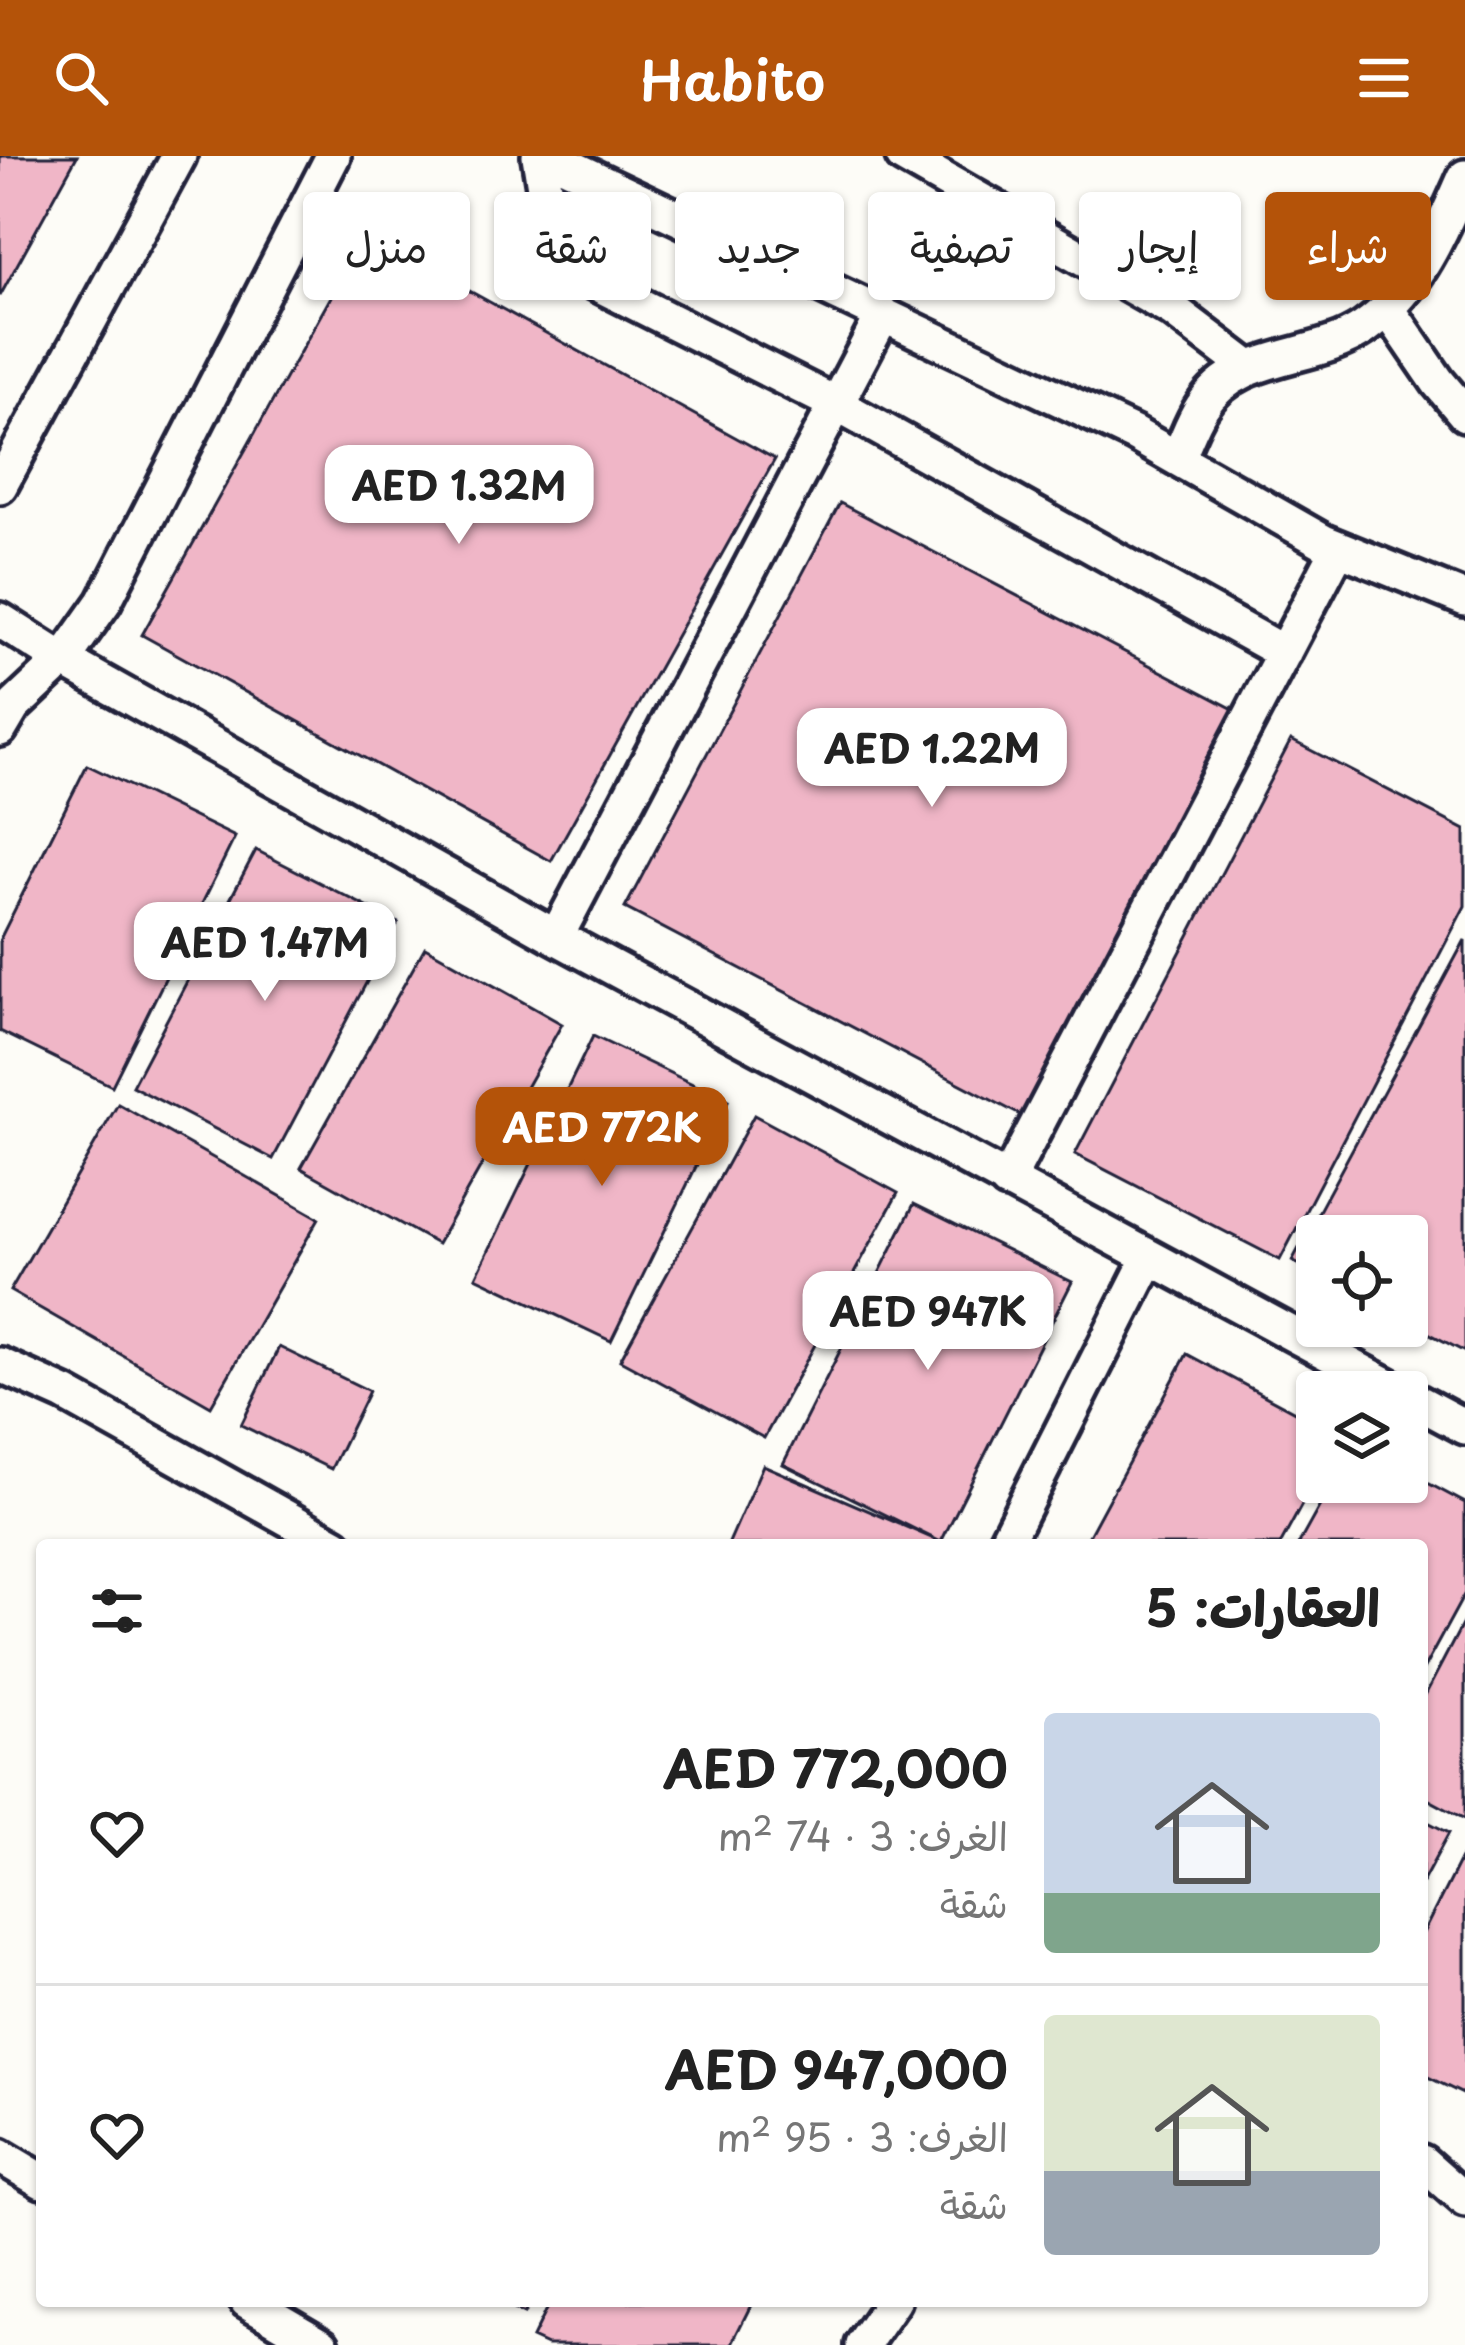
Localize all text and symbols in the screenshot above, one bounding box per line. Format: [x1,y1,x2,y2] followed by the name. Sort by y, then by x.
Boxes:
[640,38,825,119] text: Habito
[48,45,114,111] icon: search
[1351,45,1417,111] icon: menu
[303,192,470,300] chip: منزل
[494,192,651,300] chip: شقة
[675,192,844,300] chip: جديد
[868,192,1055,300] chip: تصفية
[1079,192,1241,300] chip: إيجار
[1265,192,1431,300] chip: شراء
[322,445,596,547] pin: AED 1.32M
[352,454,566,513] text: AED 1.32M
[795,708,1069,810] pin: AED 1.22M
[824,717,1040,776] text: AED 1.22M
[128,902,402,1004] pin: AED 1.47M
[161,911,369,970] text: AED 1.47M
[478,1087,726,1189] pin: AED 772K
[502,1096,702,1155] text: AED 772K
[1296,1215,1428,1503] map controls
[1296,1215,1428,1347] button: locate
[804,1271,1052,1373] pin: AED 947K
[830,1280,1026,1339] text: AED 947K
[1296,1371,1428,1503] button: layers
[1145,1567,1380,1644] text: العقارات: 5
[84,1578,150,1644] icon: filters
[663,1728,1008,1805] text: AED 772,000
[1140,1761,1284,1905] icon: home
[84,1800,150,1866] icon: heart
[718,1805,1008,1864] text: الغرف: 3 · 74 m²
[940,1872,1008,1931] text: شقة
[665,2029,1008,2106] text: AED 947,000
[1140,2063,1284,2207] icon: home
[84,2102,150,2168] icon: heart
[716,2106,1008,2165] text: الغرف: 3 · 95 m²
[940,2173,1008,2232] text: شقة

